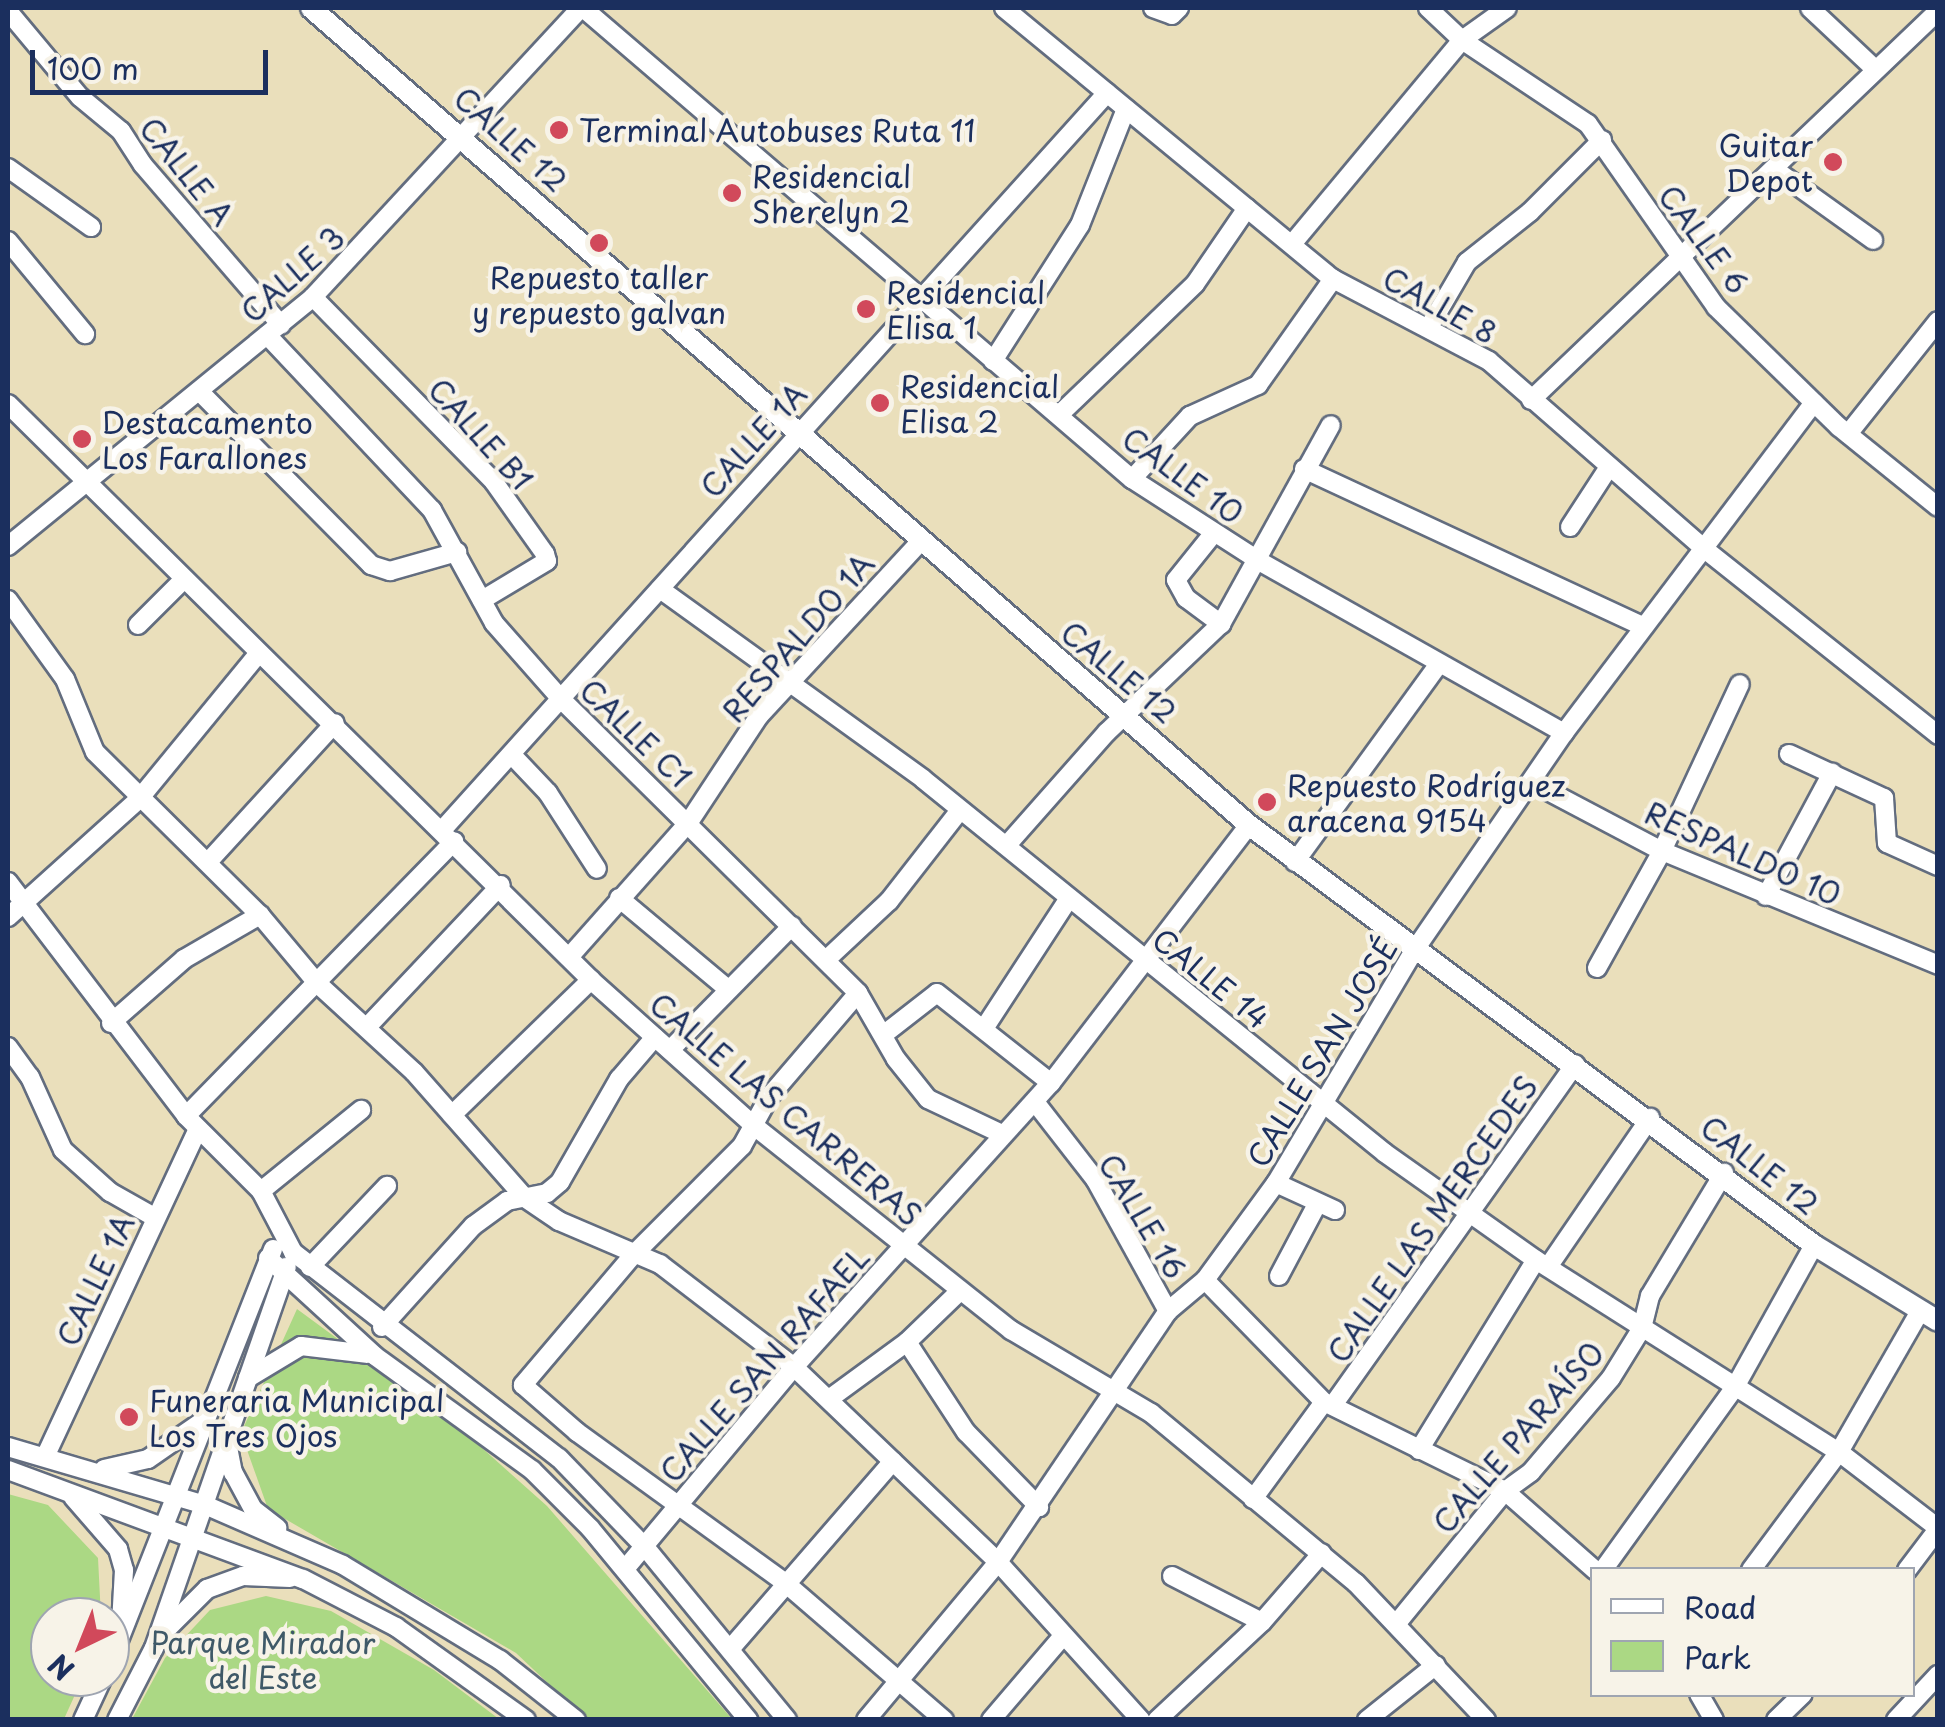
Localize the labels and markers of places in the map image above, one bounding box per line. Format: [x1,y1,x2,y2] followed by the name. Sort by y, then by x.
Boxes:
[579,112,976,148] place label: Terminal Autobuses Ruta 11
[548,119,570,141] marker: Terminal Autobuses Ruta 11
[1719,127,1813,198] place label: Guitar Depot
[1822,151,1844,173] marker: Guitar Depot
[752,158,912,228] place label: Residencial Sherelyn 2
[721,182,743,204] marker: Residencial Sherelyn 2
[588,232,610,254] marker: Repuesto taller y repuesto galvan
[472,259,726,330] place label: Repuesto taller y repuesto galvan
[886,274,1045,344] place label: Residencial Elisa 1
[855,298,877,320] marker: Residencial Elisa 1
[900,368,1059,438] place label: Residencial Elisa 2
[869,392,891,414] marker: Residencial Elisa 2
[102,404,313,474] place label: Destacamento Los Farallones
[71,428,93,450] marker: Destacamento Los Farallones
[1287,767,1567,838] place label: Repuesto Rodríguez aracena 9154
[1256,791,1278,813] marker: Repuesto Rodríguez aracena 9154
[149,1382,444,1452] place label: Funeraria Municipal Los Tres Ojos
[118,1406,140,1428] marker: Funeraria Municipal Los Tres Ojos

